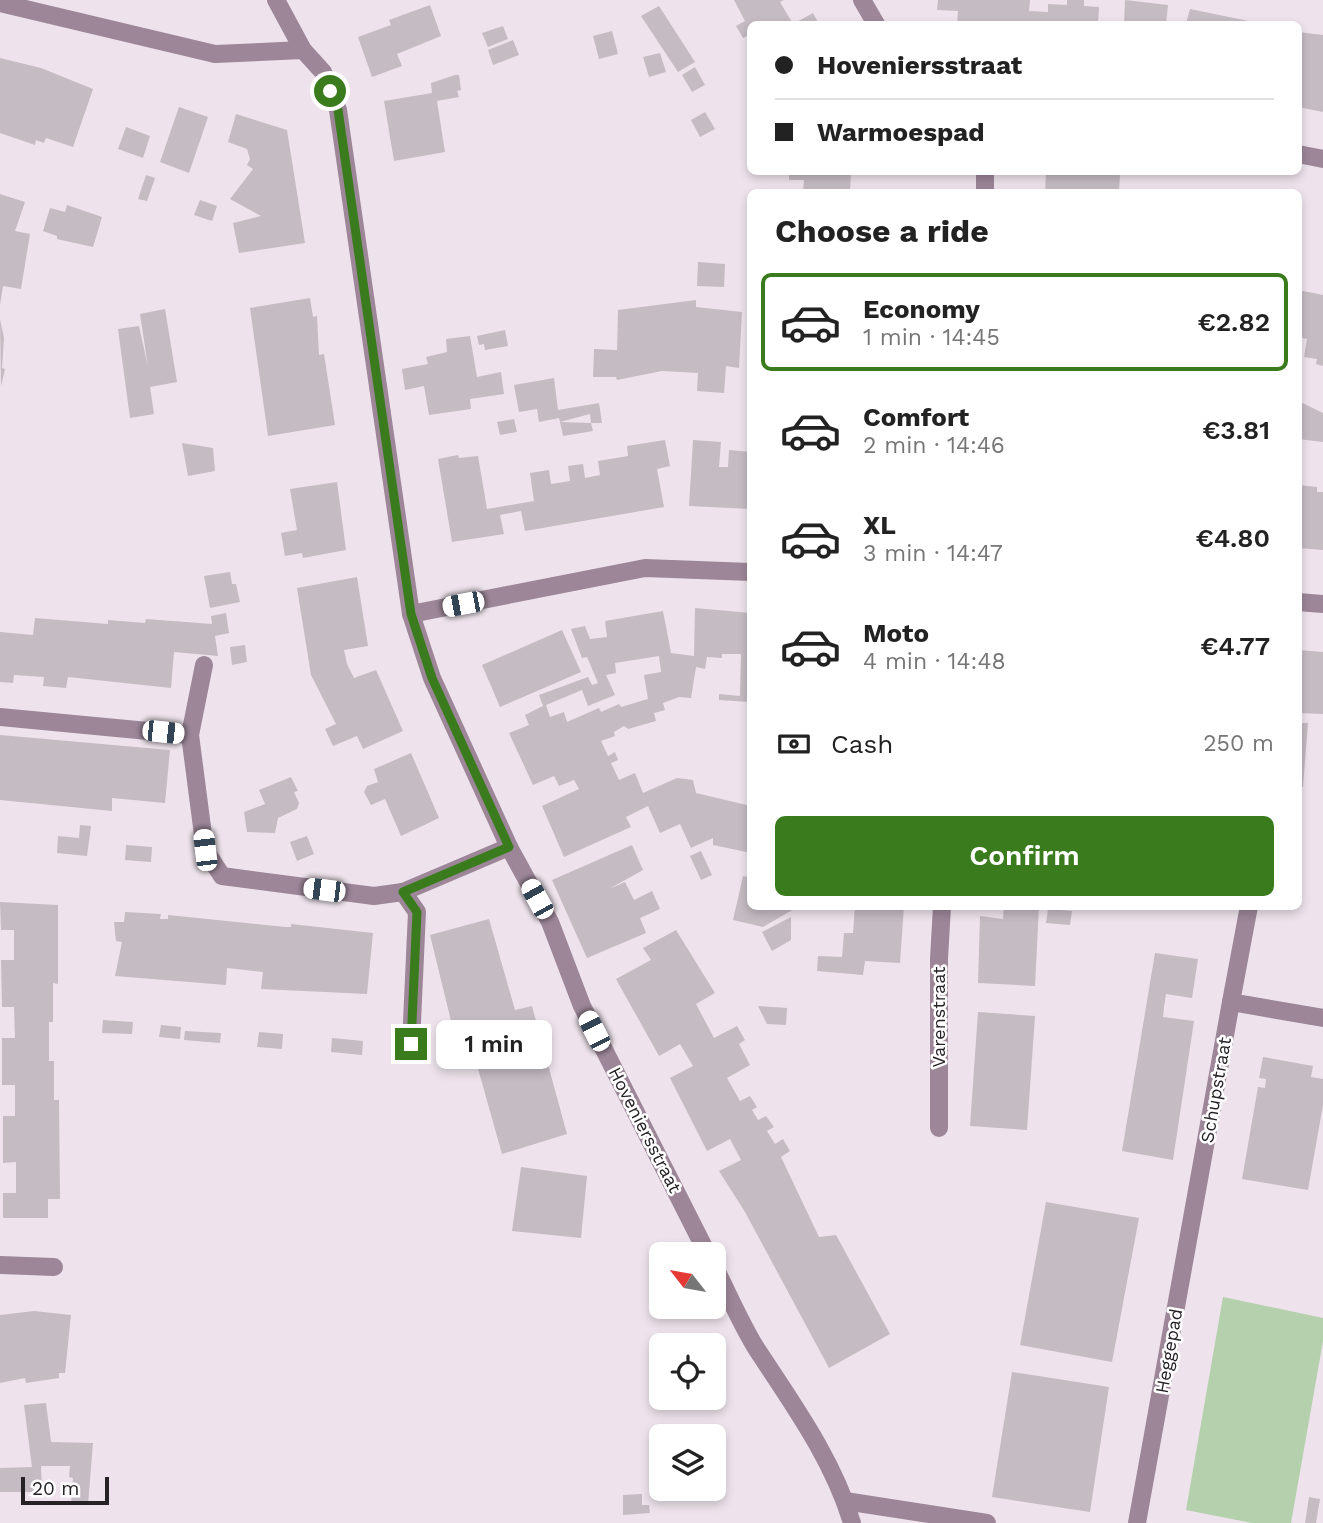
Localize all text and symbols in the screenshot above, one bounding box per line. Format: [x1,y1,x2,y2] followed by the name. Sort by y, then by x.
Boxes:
[817,50,1022,80] text: Hoveniersstraat
[314,75,346,107] route start
[817,117,985,147] text: Warmoespad
[775,212,989,250] text: Choose a ride
[779,291,842,354] icon: car
[863,294,980,324] text: Economy
[1198,307,1270,337] text: €2.82
[863,324,1000,351] text: 1 min · 14:45
[779,399,842,462] icon: car
[863,402,969,432] text: Comfort
[1202,415,1270,445] text: €3.81
[863,432,1005,459] text: 2 min · 14:46
[779,507,842,570] icon: car
[863,510,896,540] text: XL
[1195,523,1270,553] text: €4.80
[863,540,1003,567] text: 3 min · 14:47
[441,590,486,618] car
[779,615,842,678] icon: car
[863,618,929,648] text: Moto
[1200,631,1270,661] text: €4.77
[863,648,1006,675] text: 4 min · 14:48
[142,719,185,745] car
[775,725,813,763] icon: cash
[831,729,893,759] text: Cash
[1203,730,1274,757] text: 250 m
[775,816,1274,896] button: Confirm
[193,828,218,872] car
[518,876,557,922] car
[302,877,347,903] car
[928,966,949,1068] street label: Varenstraat
[576,1008,613,1054] car
[436,1020,551,1068] callout: 1 min
[395,1028,427,1060] route end
[464,1031,524,1058] text: 1 min
[1196,1035,1235,1144] street label: Schupstraat
[605,1063,686,1196] street label: Hoveniersstraat
[649,1242,726,1320] north arrow
[649,1242,726,1501] map controls
[1151,1307,1186,1395] street label: Heggepad
[649,1333,726,1410] button: locate
[649,1424,726,1501] button: layers
[21,1474,108,1506] scale bar
[32,1477,79,1500] text: 20 m

